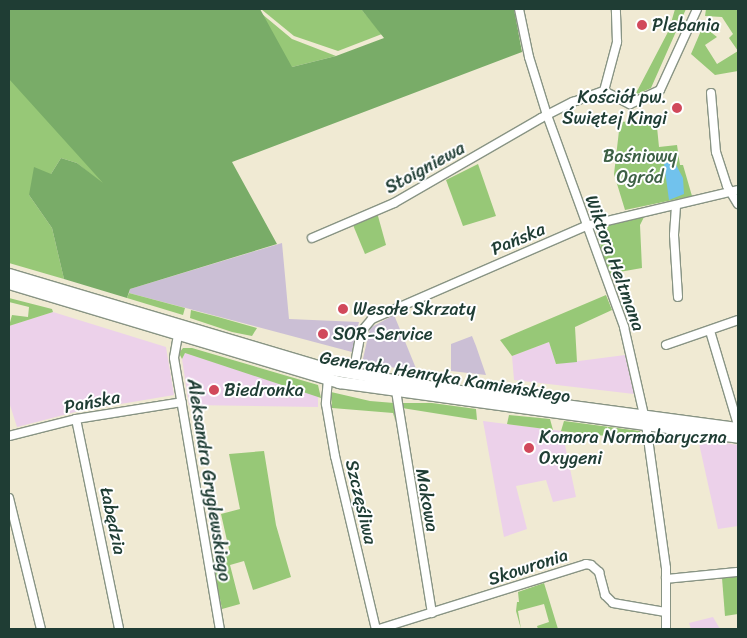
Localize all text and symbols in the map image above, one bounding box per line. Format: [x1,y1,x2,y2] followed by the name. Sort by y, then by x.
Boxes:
[652,14,720,36] place label: Plebania
[636,19,648,31] marker: Plebania
[562,87,667,130] place label: Kościół pw. Świętej Kingi
[671,102,683,114] marker: Kościół pw. Świętej Kingi
[381,137,469,199] street label: Stoigniewa
[603,146,677,188] park label: Baśniowy Ogród
[580,192,650,334] street label: Wiktora Heltmana
[488,218,548,260] street label: Pańska
[353,298,476,320] place label: Wesołe Skrzaty
[337,303,349,315] marker: Wesołe Skrzaty
[333,323,432,345] place label: SOR-Service
[317,328,329,340] marker: SOR-Service
[318,346,572,408] street label: Generała Henryka Kamieńskiego
[182,377,236,583] street label: Aleksandra Gryglewskiego
[224,379,304,401] place label: Biedronka
[208,384,220,396] marker: Biedronka
[62,386,122,418] street label: Pańska
[539,427,727,469] place label: Komora Normobaryczna Oxygeni
[523,442,535,454] marker: Komora Normobaryczna Oxygeni
[341,457,381,547] street label: Szczęśliwa
[411,467,443,533] street label: Makowa
[95,485,131,557] street label: Łabędzia
[485,544,571,590] street label: Skowronia

